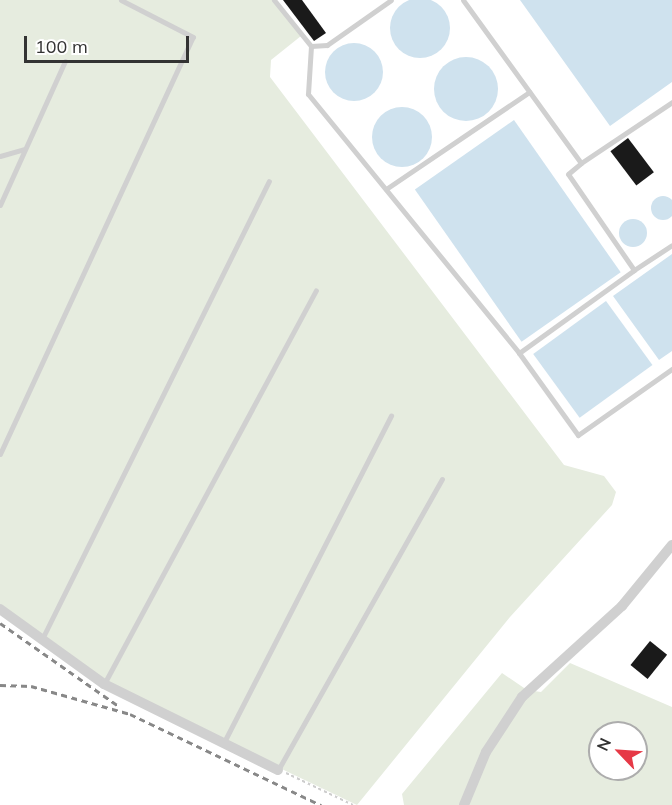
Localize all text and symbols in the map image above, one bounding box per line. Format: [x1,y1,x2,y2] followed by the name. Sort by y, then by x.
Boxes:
[27,24,192,62] scale bar
[35,35,88,58] text: 100 m
[588,721,648,781] north arrow
[592,735,615,754] text: N

